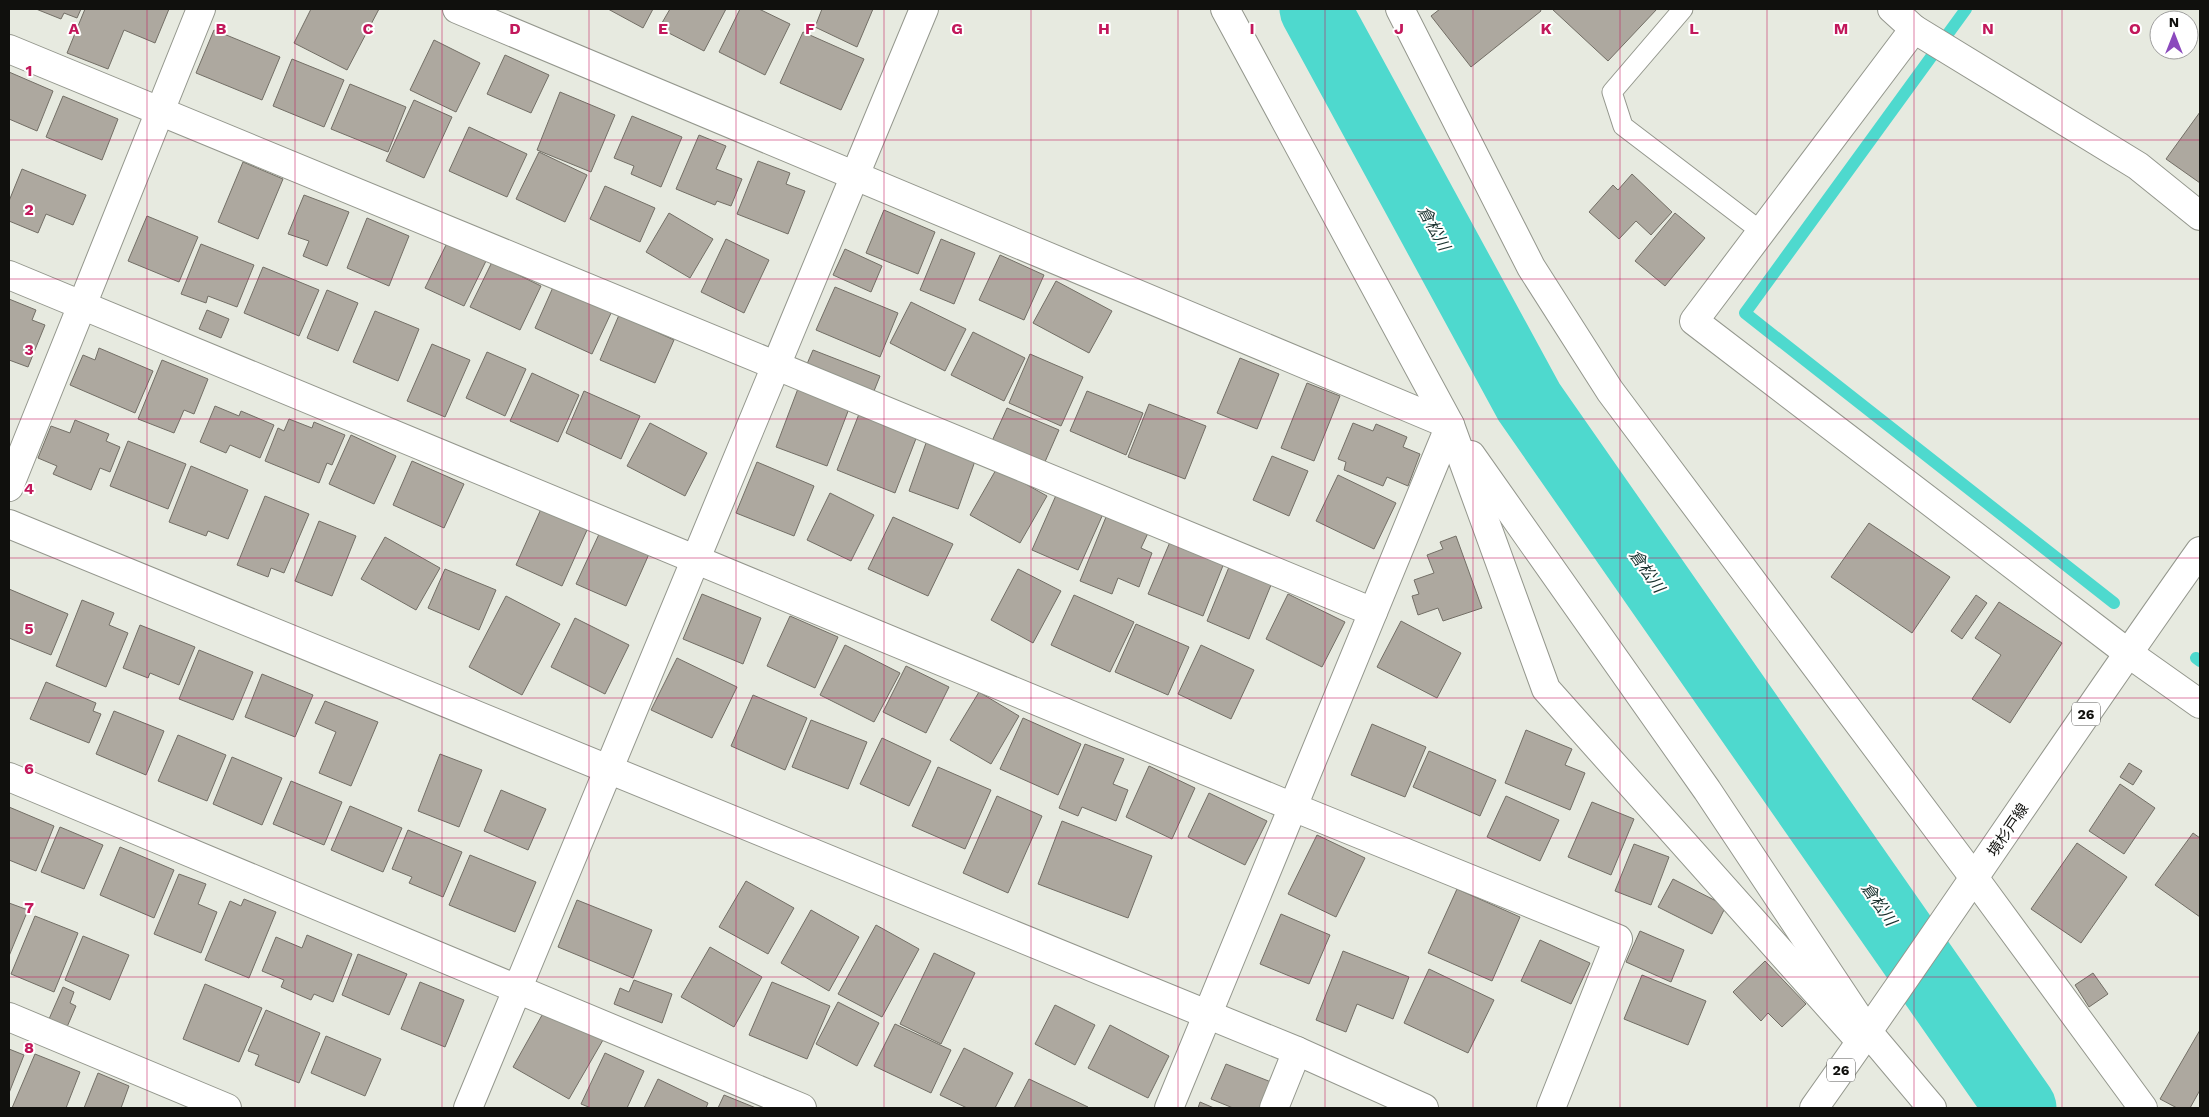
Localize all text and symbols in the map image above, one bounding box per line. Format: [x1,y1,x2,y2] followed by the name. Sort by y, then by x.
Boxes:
[2149,10,2199,60] north arrow
[2169,14,2179,30] text: N
[69,19,80,38] text: A
[216,19,227,38] text: B
[363,19,374,38] text: C
[509,19,521,38] text: D
[658,19,668,38] text: E
[805,19,815,38] text: F
[951,19,963,38] text: G
[1098,19,1110,38] text: H
[1249,19,1255,38] text: I
[1394,19,1404,38] text: J
[1540,19,1552,38] text: K
[1689,19,1699,38] text: L
[1834,19,1848,38] text: M
[1982,19,1994,38] text: N
[2129,19,2141,38] text: O
[26,61,32,80] text: 1
[24,200,34,219] text: 2
[1414,202,1455,255] water label: 倉松川
[24,340,34,359] text: 3
[24,479,34,498] text: 4
[1625,546,1670,598] water label: 倉松川
[24,619,34,638] text: 5
[2072,702,2100,726] road number: 26
[24,759,34,778] text: 6
[1984,800,2032,860] street label: 境杉戸線
[1857,879,1902,931] water label: 倉松川
[24,898,34,917] text: 7
[24,1038,34,1057] text: 8
[1827,1058,1855,1082] road number: 26

